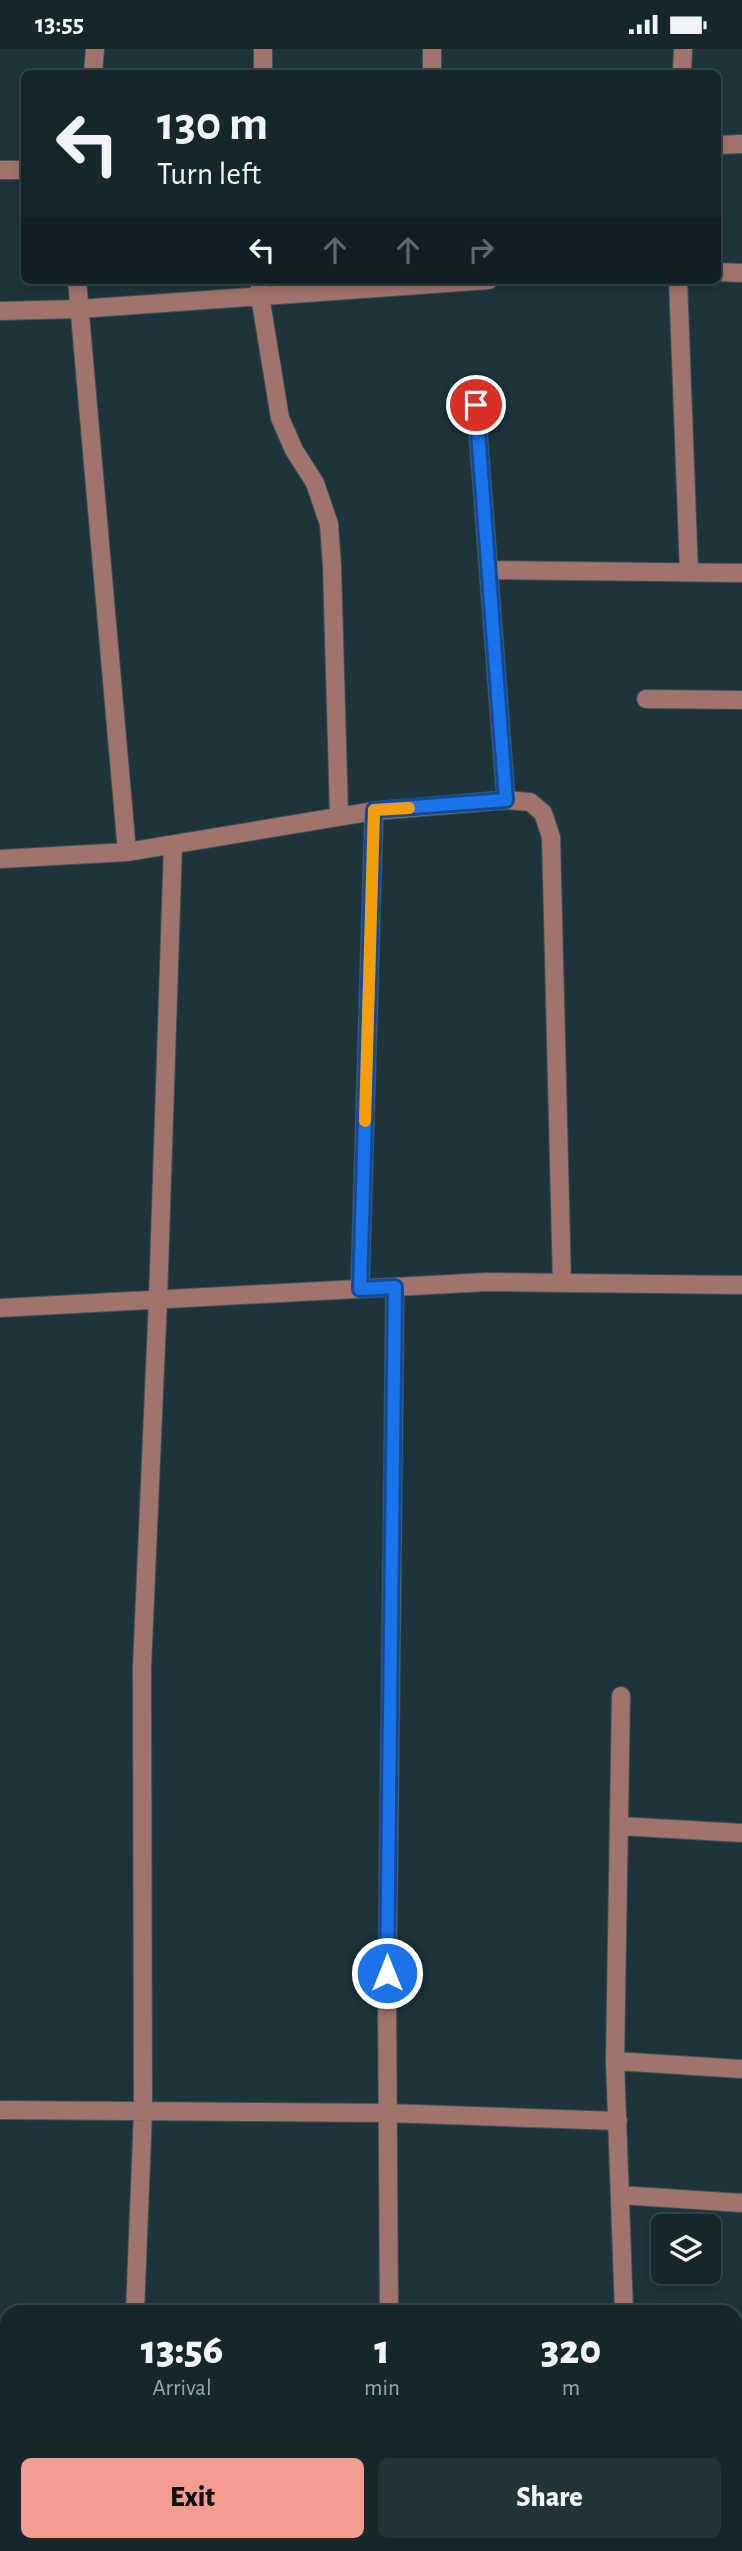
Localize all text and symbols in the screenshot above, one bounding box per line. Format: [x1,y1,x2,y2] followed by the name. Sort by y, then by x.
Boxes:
[35,11,84,37] text: 13:55
[42,98,133,189] icon: left
[157,100,268,149] text: 130 m
[157,158,261,190] text: Turn left
[243,231,281,269] icon: left
[316,231,354,269] icon: ahead
[389,231,427,269] icon: ahead
[462,231,500,269] icon: right
[446,375,506,435] pin
[457,386,495,424] icon: arrive
[350,1936,424,2010] position arrow
[651,2214,721,2284] map controls
[651,2214,721,2284] button: layers
[141,2329,223,2371] text: 13:56
[374,2329,390,2371] text: 1
[541,2329,601,2371] text: 320
[152,2377,212,2400] text: Arrival
[364,2377,400,2400] text: min
[562,2377,580,2400] text: m
[21,2458,364,2538] button: Exit
[378,2458,721,2538] button: Share

